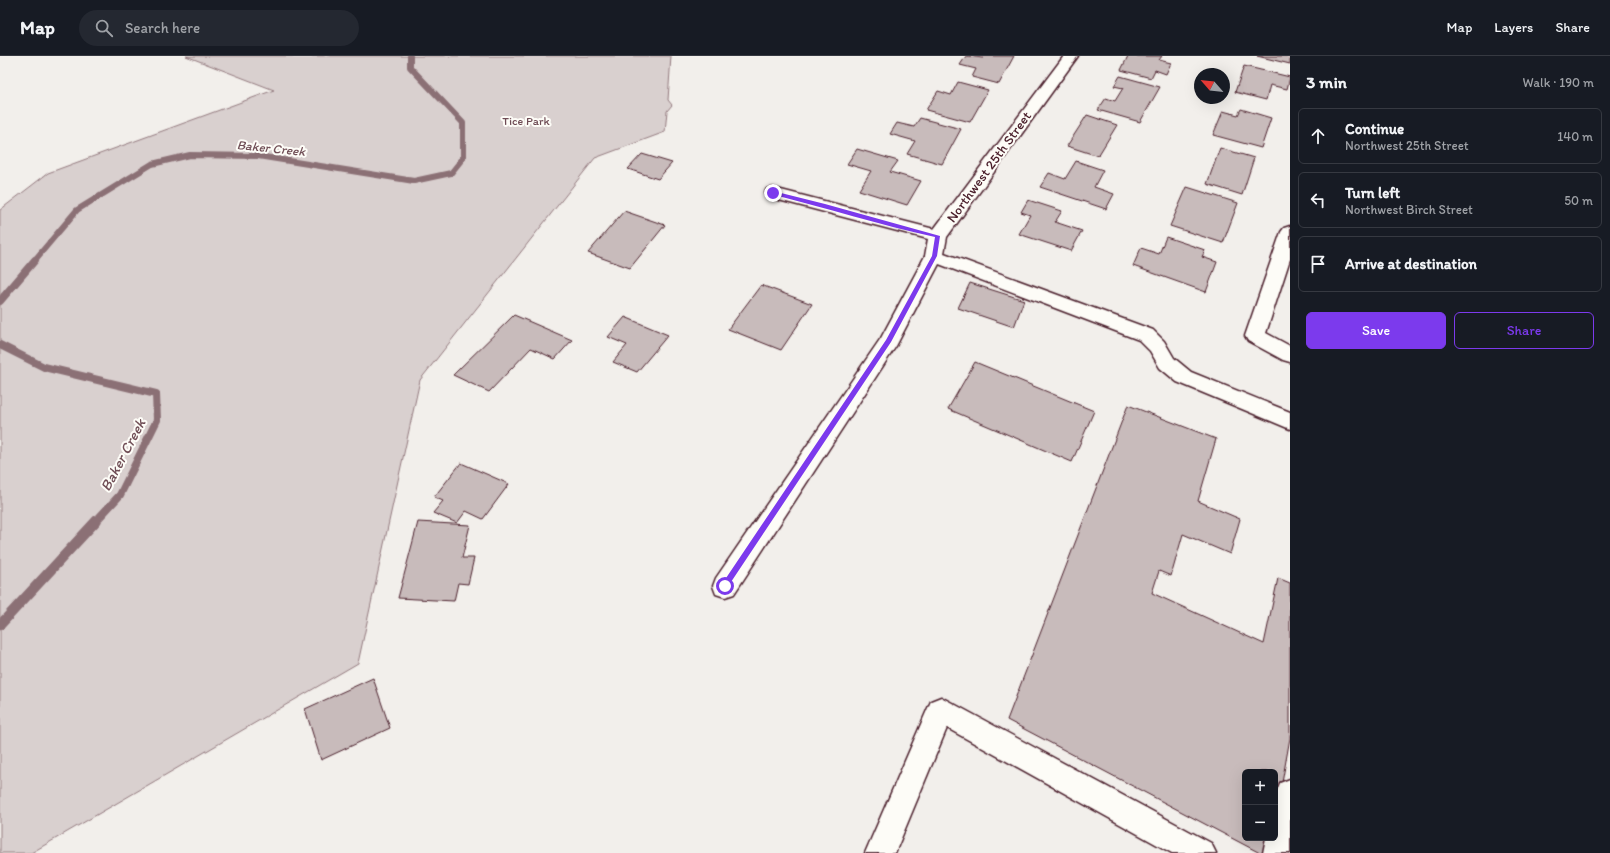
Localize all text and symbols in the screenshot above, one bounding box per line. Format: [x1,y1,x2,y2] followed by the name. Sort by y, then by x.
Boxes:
[79,10,359,46] search box
[20,16,55,39] text: Map
[93,17,115,39] icon: search
[125,19,200,37] text: Search here
[1447,19,1472,36] text: Map
[1494,19,1533,36] text: Layers
[1555,19,1590,36] text: Share
[1194,68,1230,104] north arrow
[1306,72,1347,92] text: 3 min
[1523,75,1594,90] text: Walk · 190 m
[943,108,1035,226] street label: Northwest 25th Street
[502,114,551,128] park label: Tice Park
[1345,120,1404,138] text: Continue
[1307,125,1329,147] icon: ahead
[1557,129,1593,144] text: 140 m
[236,137,307,159] water label: Baker Creek
[1345,138,1469,153] text: Northwest 25th Street
[764,184,782,202] route end
[1345,184,1400,202] text: Turn left
[1307,189,1329,211] icon: left
[1564,193,1593,208] text: 50 m
[1345,202,1473,217] text: Northwest Birch Street
[1307,253,1329,275] icon: arrive
[1345,255,1477,273] text: Arrive at destination
[1306,312,1446,349] button: Save
[1454,312,1594,349] button: Share
[96,415,150,494] water label: Baker Creek
[716,577,734,595] route start
[1242,769,1278,841] map controls
[1242,769,1278,805] button: +
[1242,805,1278,841] button: −

